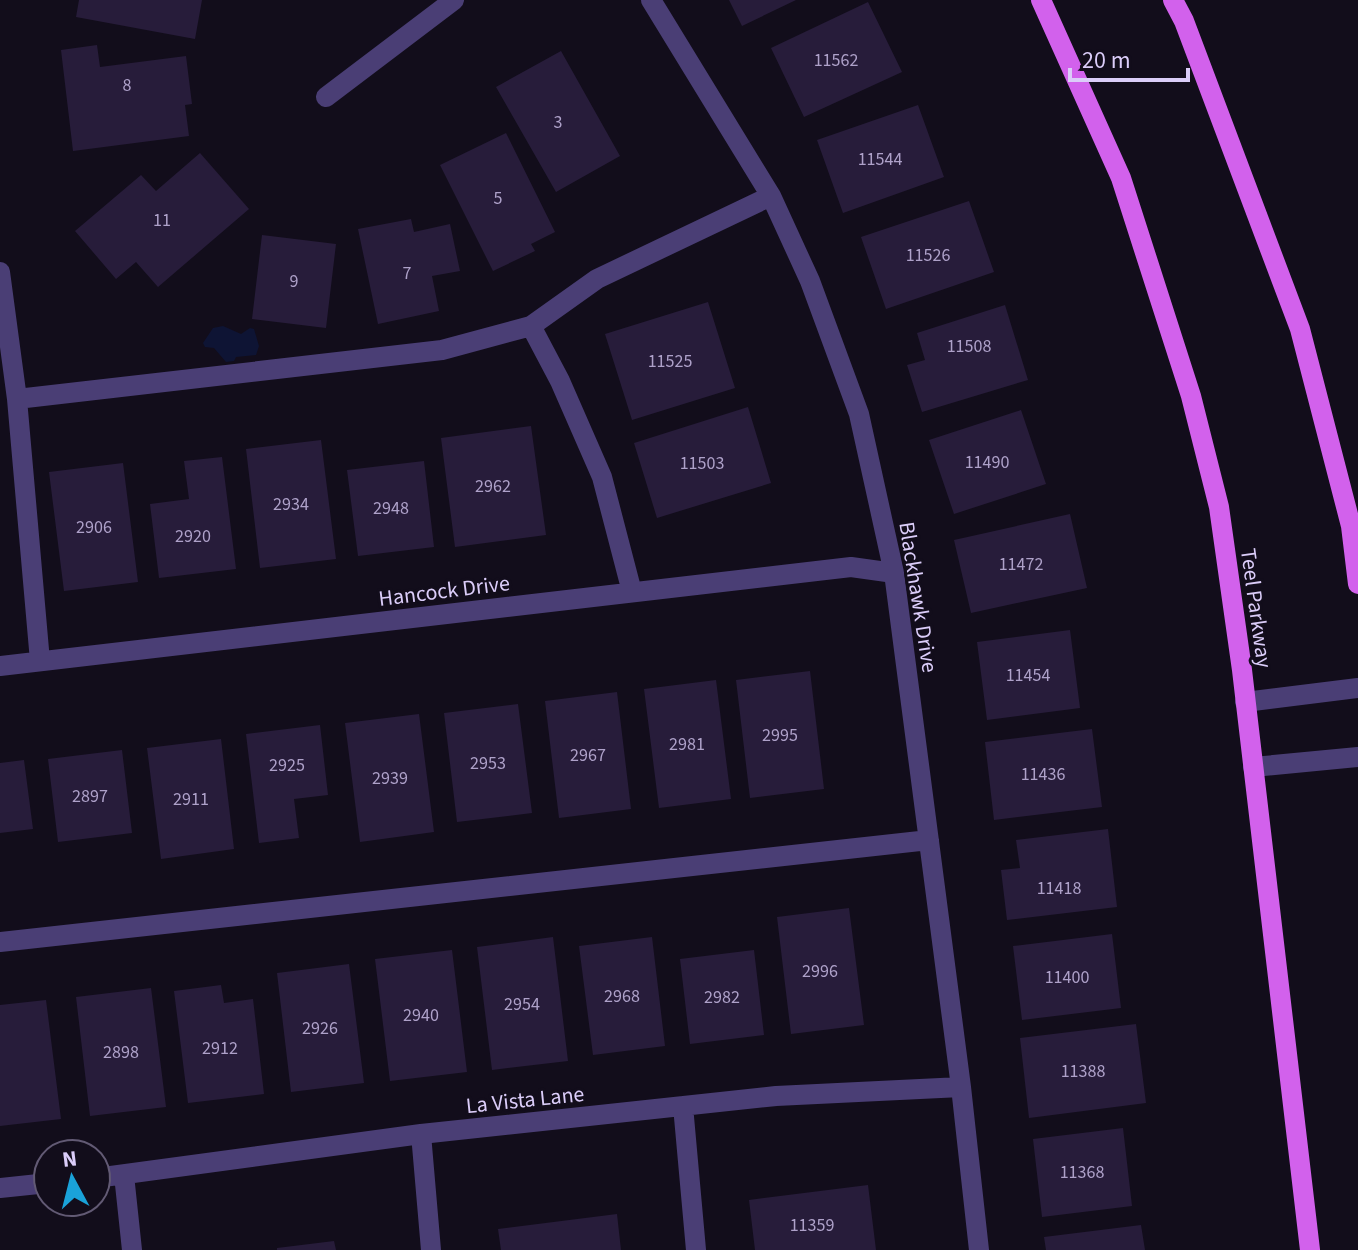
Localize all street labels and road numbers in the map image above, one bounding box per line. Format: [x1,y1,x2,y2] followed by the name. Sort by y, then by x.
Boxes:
[890,519,946,675] street label: Blackhawk Drive
[1232,546,1280,671] street label: Teel Parkway
[377,567,512,615] street label: Hancock Drive
[464,1078,586,1122] street label: La Vista Lane

